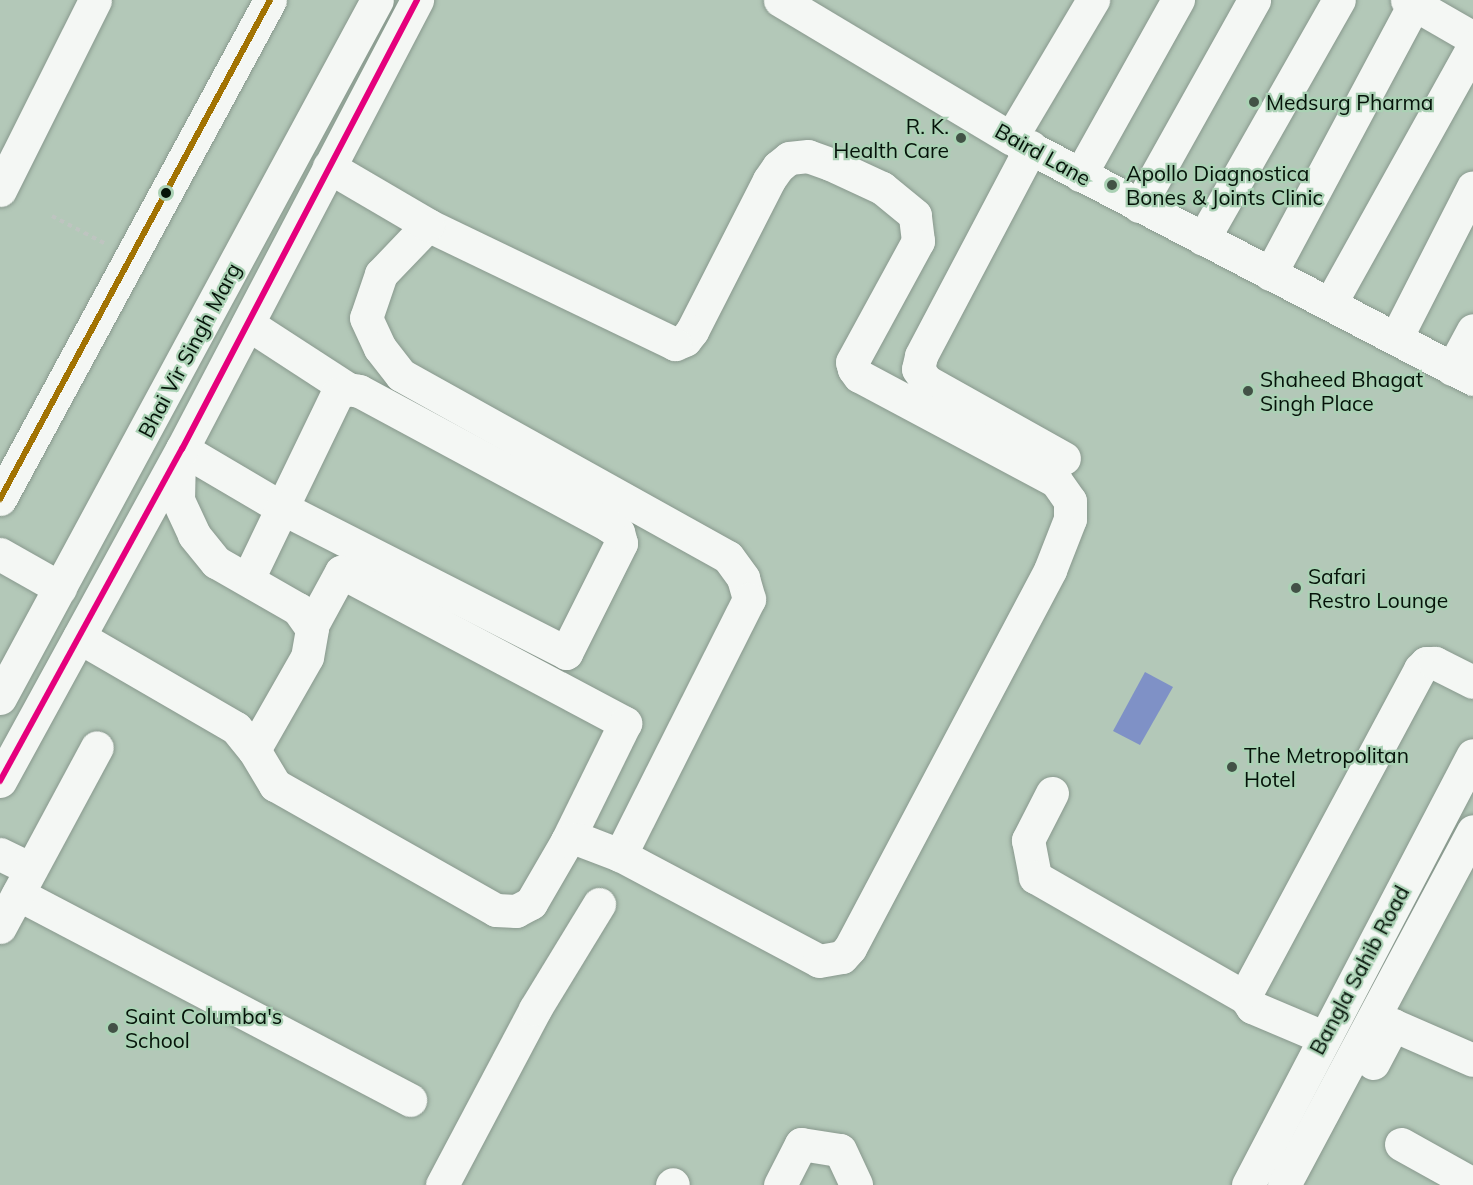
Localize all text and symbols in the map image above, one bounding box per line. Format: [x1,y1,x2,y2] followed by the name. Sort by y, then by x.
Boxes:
[1266,89,1433,115] place label: Medsurg Pharma
[1247,95,1261,109] marker: Medsurg Pharma
[833,113,949,163] place label: R. K. Health Care
[991,117,1095,191] street label: Baird Lane
[954,131,968,145] marker: R. K. Health Care
[1126,160,1323,210] place label: Apollo Diagnostica Bones & Joints Clinic
[1103,176,1121,194] marker: Apollo Diagnostica Bones & Joints Clinic
[160,187,172,199] unlabelled marker
[132,258,246,442] street label: Bhai Vir Singh Marg
[1260,366,1423,416] place label: Shaheed Bhagat Singh Place
[1241,384,1255,398] marker: Shaheed Bhagat Singh Place
[1308,563,1448,613] place label: Safari Restro Lounge
[1289,581,1303,595] marker: Safari Restro Lounge
[1244,742,1409,792] place label: The Metropolitan Hotel
[1225,760,1239,774] marker: The Metropolitan Hotel
[1304,881,1414,1059] street label: Bangla Sahib Road
[125,1003,282,1053] place label: Saint Columba's School
[106,1021,120,1035] marker: Saint Columba's School

